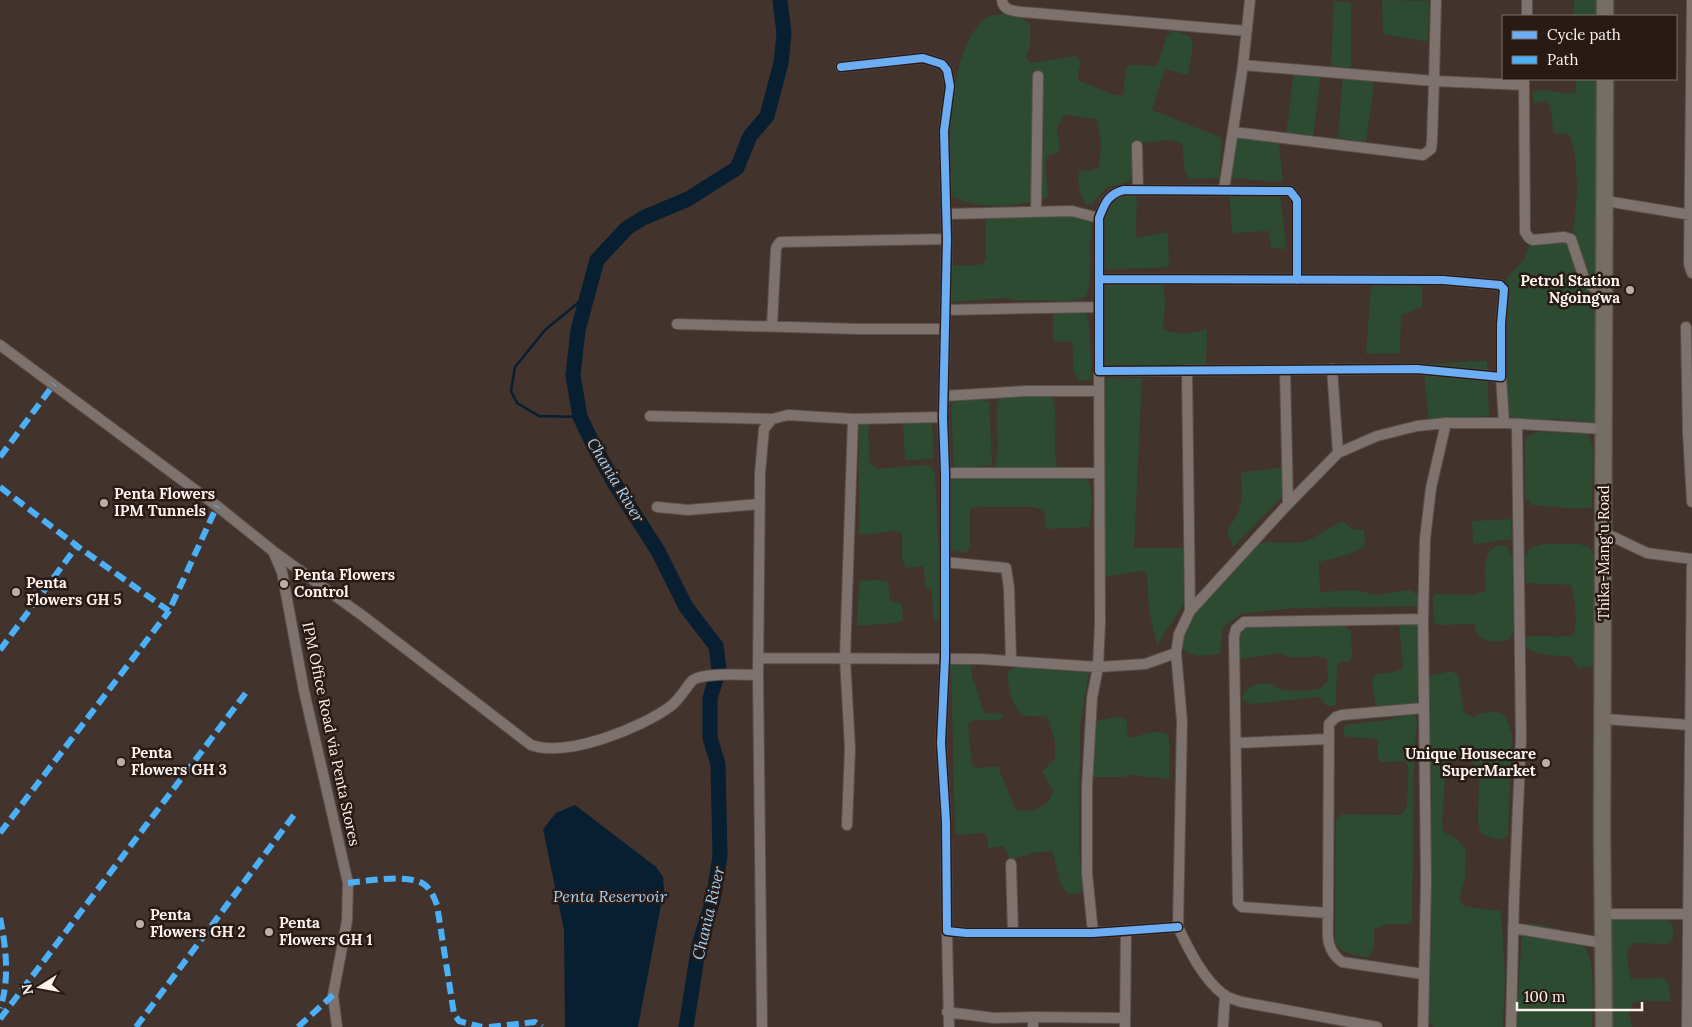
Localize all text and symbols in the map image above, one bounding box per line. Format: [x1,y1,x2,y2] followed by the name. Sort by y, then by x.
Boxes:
[1502,15,1677,80] legend
[1547,25,1621,44] text: Cycle path
[1547,50,1578,69] text: Path
[1520,271,1620,307] place label: Petrol Station Ngoingwa
[1624,284,1636,296] marker: Petrol Station Ngoingwa
[583,434,650,527] water label: Chania River
[114,484,215,520] place label: Penta Flowers IPM Tunnels
[1594,485,1613,621] street label: Thika-Mang'u Road
[98,497,110,509] marker: Penta Flowers IPM Tunnels
[294,565,395,601] place label: Penta Flowers Control
[26,573,122,609] place label: Penta Flowers GH 5
[278,578,290,590] marker: Penta Flowers Control
[10,586,22,598] marker: Penta Flowers GH 5
[298,620,365,848] street label: IPM Office Road via Penta Stores
[131,743,227,779] place label: Penta Flowers GH 3
[1405,744,1537,780] place label: Unique Housecare SuperMarket
[115,756,127,768] marker: Penta Flowers GH 3
[1540,757,1552,769] marker: Unique Housecare SuperMarket
[688,864,729,962] water label: Chania River
[553,886,668,906] water label: Penta Reservoir
[150,905,246,941] place label: Penta Flowers GH 2
[279,913,373,949] place label: Penta Flowers GH 1
[134,918,146,930] marker: Penta Flowers GH 2
[263,926,275,938] marker: Penta Flowers GH 1
[15,962,65,1012] north arrow
[1517,980,1642,1012] scale bar
[17,982,37,997] text: N
[1524,987,1565,1006] text: 100 m

